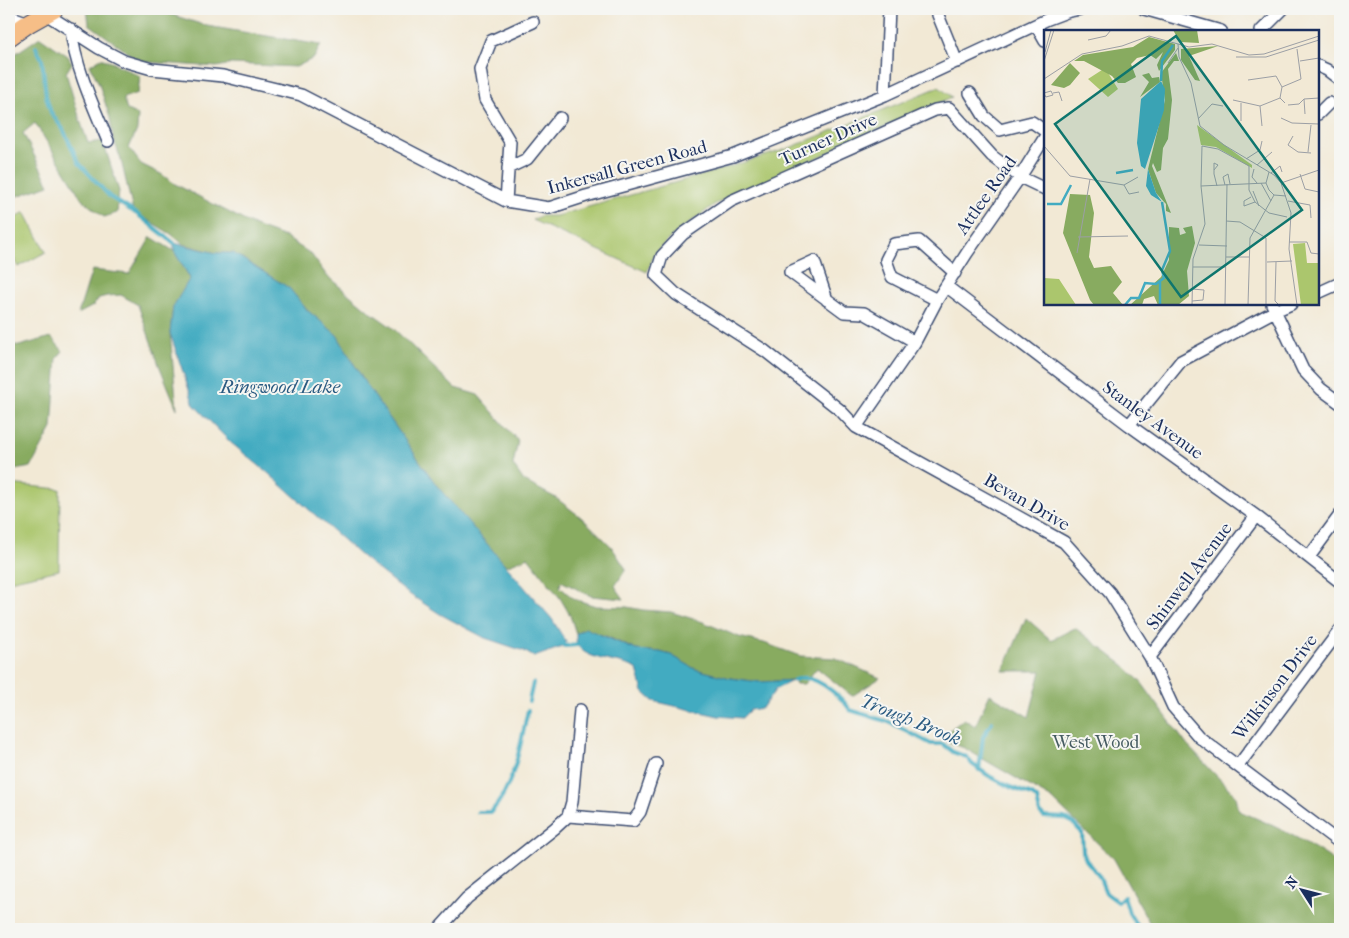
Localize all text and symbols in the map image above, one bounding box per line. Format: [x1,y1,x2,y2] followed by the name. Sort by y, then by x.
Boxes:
[1044,30,1319,305] inset map
[776,109,880,170] street label: Turner Drive
[545,136,709,199] street label: Inkersall Green Road
[951,152,1021,239] street label: Attlee Road
[218,376,341,398] water label: Ringwood Lake
[1098,377,1207,464] street label: Stanley Avenue
[980,469,1074,536] street label: Bevan Drive
[1142,519,1237,634] street label: Shinwell Avenue
[1228,630,1322,745] street label: Wilkinson Drive
[857,690,964,750] water label: Trough Brook
[1052,732,1140,753] park label: West Wood
[1276,866,1326,916] north arrow
[1282,873,1302,892] text: N

